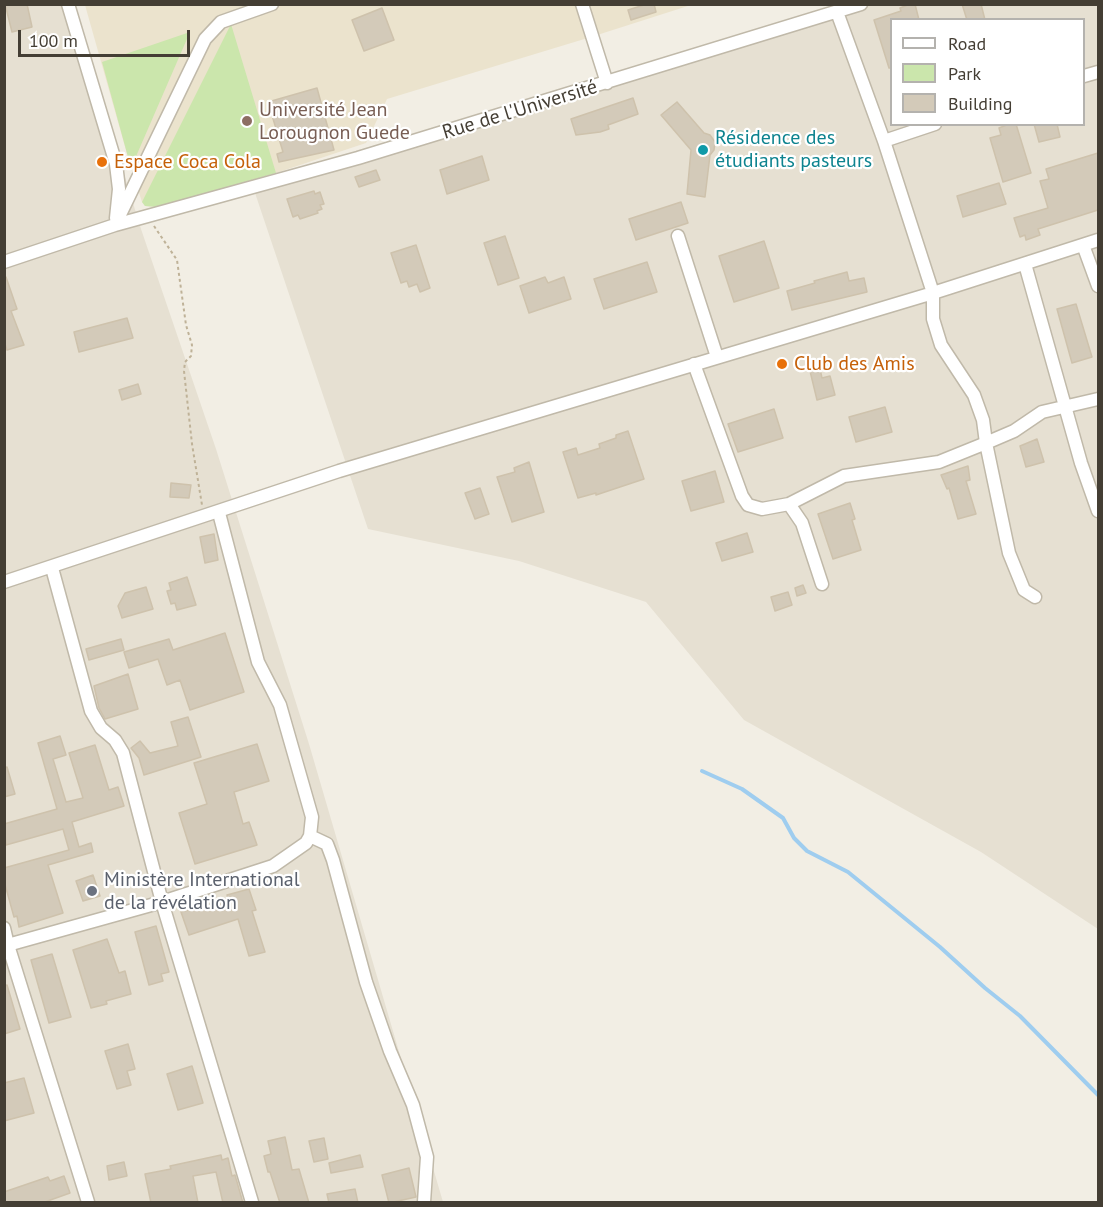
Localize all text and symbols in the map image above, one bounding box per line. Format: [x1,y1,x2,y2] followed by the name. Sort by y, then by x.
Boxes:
[21,18,194,56] scale bar
[890,18,1085,126] legend
[29,29,78,52] text: 100 m
[948,32,986,55] text: Road
[948,62,981,85] text: Park
[440,75,600,145] street label: Rue de l'Université
[948,92,1012,115] text: Building
[259,98,410,145] place label: Université Jean Lorougnon Guede
[240,114,254,128] marker: Université Jean Lorougnon Guede
[715,126,872,173] place label: Résidence des étudiants pasteurs
[696,143,710,157] marker: Résidence des étudiants pasteurs
[114,150,261,174] place label: Espace Coca Cola
[95,155,109,169] marker: Espace Coca Cola
[794,352,915,376] place label: Club des Amis
[775,357,789,371] marker: Club des Amis
[104,868,300,915] place label: Ministère International de la révélation
[85,884,99,898] marker: Ministère International de la révélation

